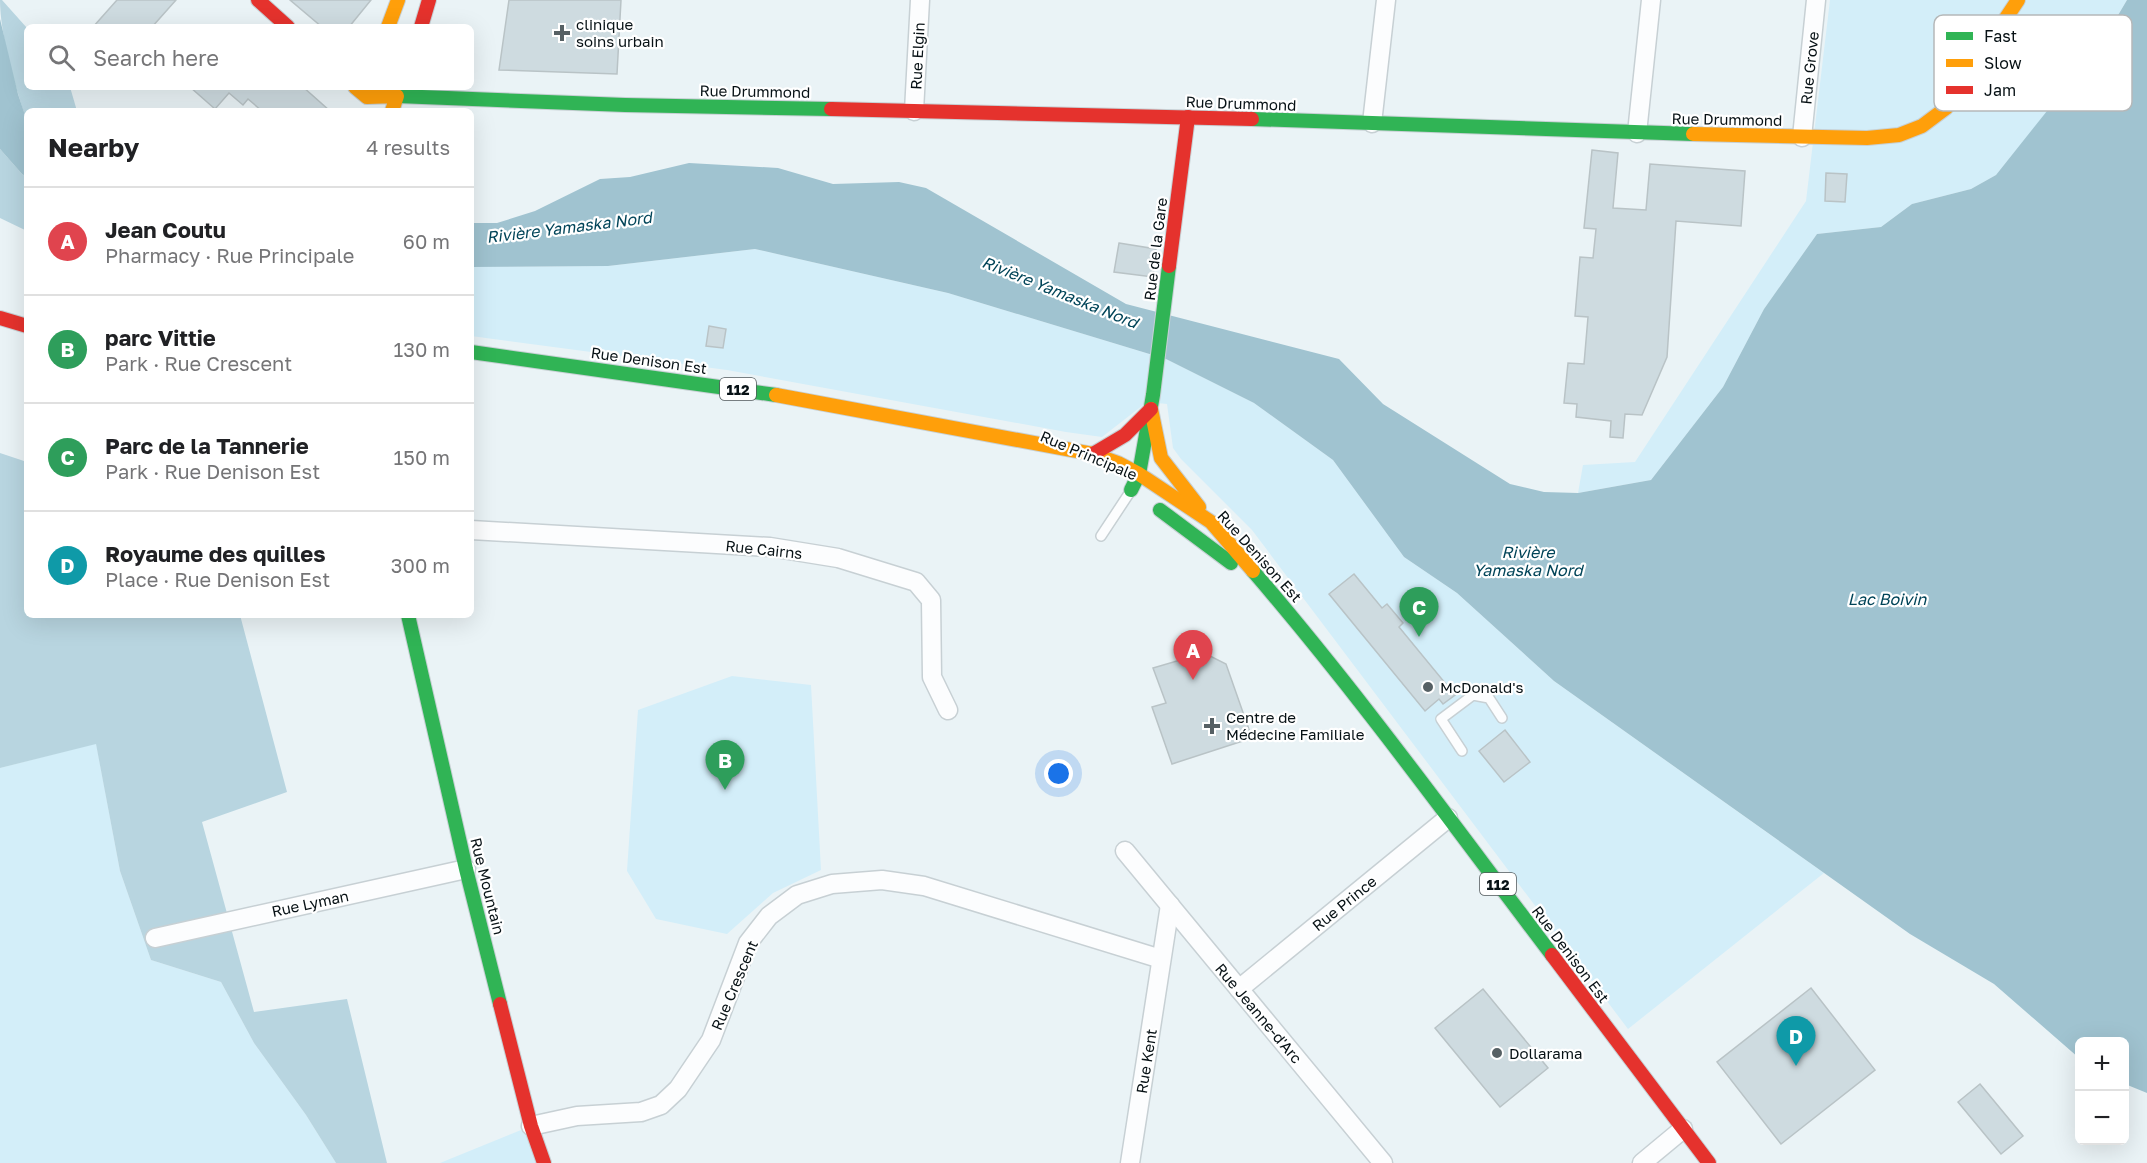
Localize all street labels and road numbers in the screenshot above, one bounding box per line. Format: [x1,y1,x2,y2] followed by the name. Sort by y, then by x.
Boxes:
[906,22,928,90] street label: Rue Elgin
[1796,30,1822,105] street label: Rue Grove
[699,81,811,101] street label: Rue Drummond
[1185,92,1297,114] street label: Rue Drummond
[1671,109,1783,129] street label: Rue Drummond
[1140,196,1170,301] street label: Rue de la Gare
[590,343,708,377] street label: Rue Denison Est
[720,378,756,400] road number: 112
[1038,426,1140,484] street label: Rue Principale
[1214,507,1306,605] street label: Rue Denison Est
[725,536,803,562] street label: Rue Cairns
[467,836,509,936] street label: Rue Mountain
[1308,872,1380,934] street label: Rue Prince
[1480,873,1516,895] road number: 112
[270,886,350,920] street label: Rue Lyman
[1529,902,1613,1006] street label: Rue Denison Est
[707,937,761,1033] street label: Rue Crescent
[1212,959,1306,1067] street label: Rue Jeanne-d'Arc
[1132,1027,1160,1095] street label: Rue Kent

